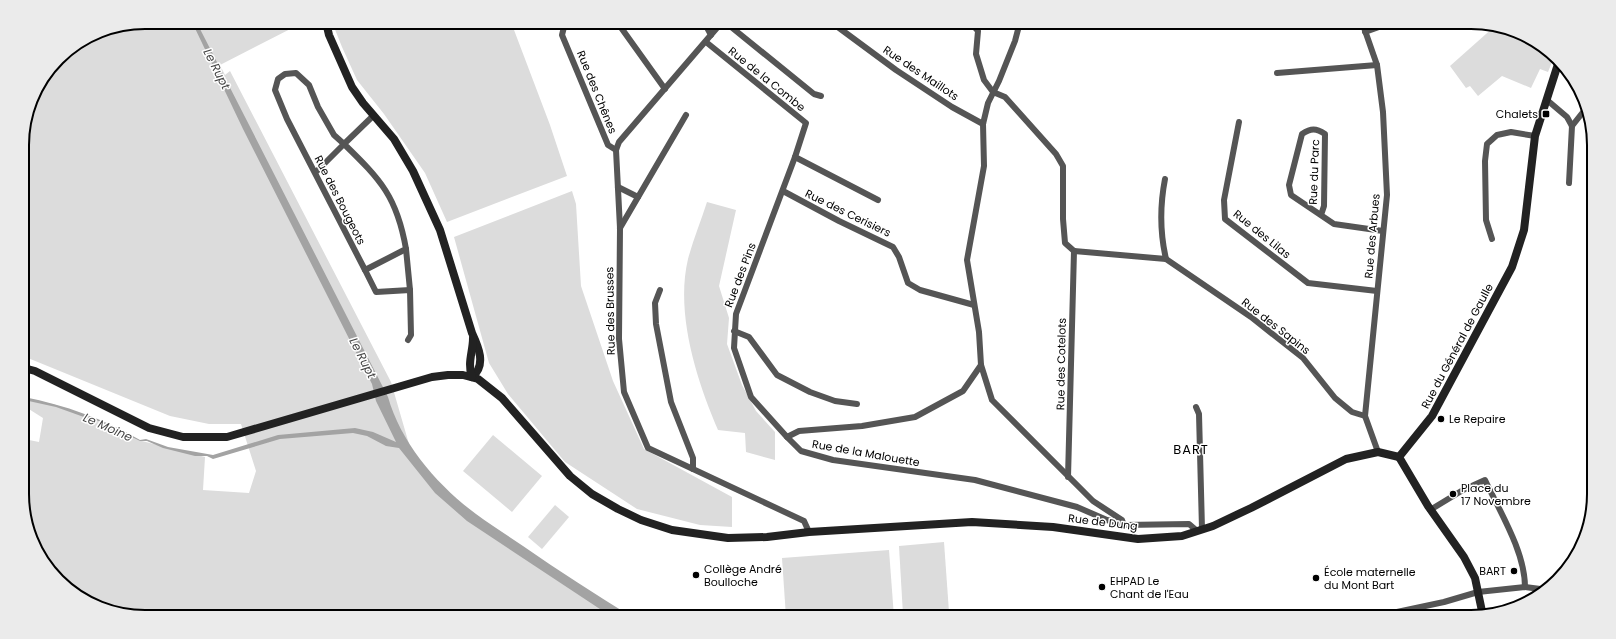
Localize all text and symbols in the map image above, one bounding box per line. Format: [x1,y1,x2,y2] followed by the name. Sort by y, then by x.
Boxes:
[880,42,962,104] street label: Rue des Maillots
[725,43,809,115] street label: Rue de la Combe
[200,46,235,93] water label: Le Rupt
[573,48,621,136] street label: Rue des Chênes
[1496,106,1538,122] place label: Chalets
[1541,109,1551,119] marker: Chalets
[1305,139,1323,205] street label: Rue du Parc
[311,153,370,248] street label: Rue des Bougeots
[802,185,894,241] street label: Rue des Cerisiers
[1360,193,1384,279] street label: Rue des Arbues
[1230,206,1294,262] street label: Rue des Lilas
[720,240,760,310] street label: Rue des Pins
[601,266,619,355] street label: Rue des Brusses
[1417,280,1497,411] street label: Rue du Général de Gaulle
[1238,294,1314,358] street label: Rue des Sapins
[1052,317,1070,410] street label: Rue des Cotelots
[346,335,381,382] water label: Le Rupt
[81,409,136,446] water label: Le Moine
[1449,411,1506,427] place label: Le Repaire
[1436,414,1446,424] marker: Le Repaire
[811,436,921,470] street label: Rue de la Malouette
[1173,440,1209,459] district label: BART
[1461,480,1531,509] place label: Place du 17 Novembre
[1448,489,1458,499] marker: Place du 17 Novembre
[1067,510,1139,534] street label: Rue de Dung
[704,561,782,590] place label: Collège André Boulloche
[1479,563,1506,579] place label: BART
[1324,564,1416,593] place label: École maternelle du Mont Bart
[1509,566,1519,576] marker: BART
[691,570,701,580] marker: Collège André Boulloche
[1110,573,1189,602] place label: EHPAD Le Chant de l'Eau
[1311,573,1321,583] marker: École maternelle du Mont Bart
[1097,582,1107,592] marker: EHPAD Le Chant de l'Eau

